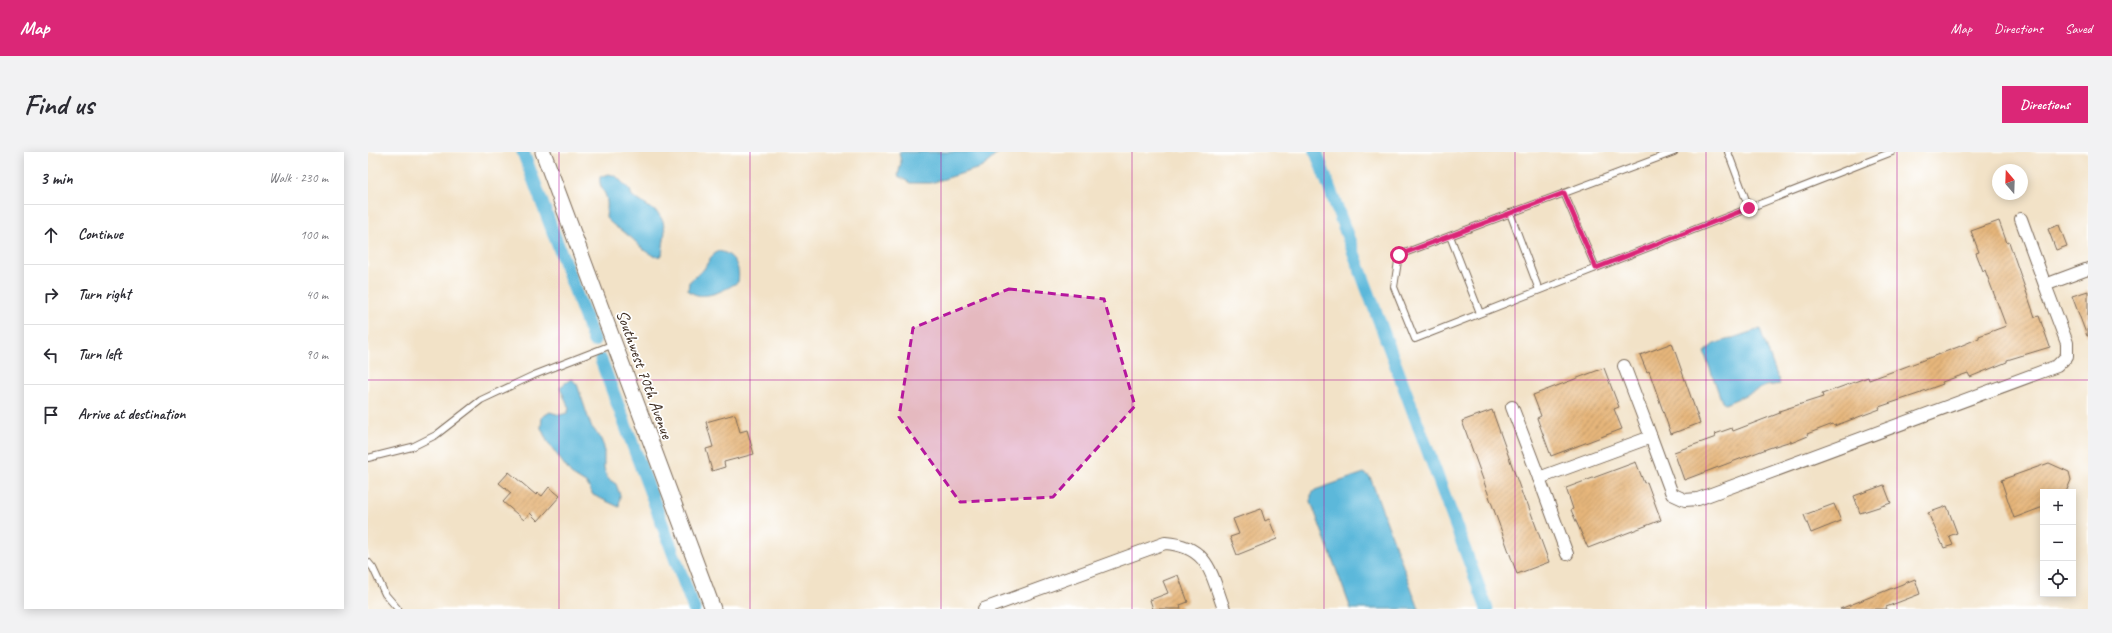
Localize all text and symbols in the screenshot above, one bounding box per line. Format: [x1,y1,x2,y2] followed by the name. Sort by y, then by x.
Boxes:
[20,16,50,40] text: Map
[1951,20,1972,37] text: Map
[1994,20,2043,37] text: Directions
[2065,20,2092,37] text: Saved
[2002,86,2088,123] button: Directions
[24,87,94,122] text: Find us
[1992,164,2028,200] north arrow
[40,168,73,189] text: 3 min
[269,170,328,186] text: Walk · 230 m
[1740,199,1758,217] route end
[40,224,62,246] icon: ahead
[78,225,123,244] text: Continue
[300,227,328,243] text: 100 m
[1390,246,1408,264] route start
[40,284,62,306] icon: right
[78,285,131,304] text: Turn right
[306,287,328,303] text: 40 m
[611,307,678,443] street label: Southwest 70th Avenue
[40,344,62,366] icon: left
[78,345,121,364] text: Turn left
[306,347,328,363] text: 90 m
[40,404,62,426] icon: arrive
[78,405,185,424] text: Arrive at destination
[2040,489,2076,597] map controls
[2040,489,2076,525] button: +
[2040,525,2076,561] button: −
[2040,561,2076,597] button: locate

